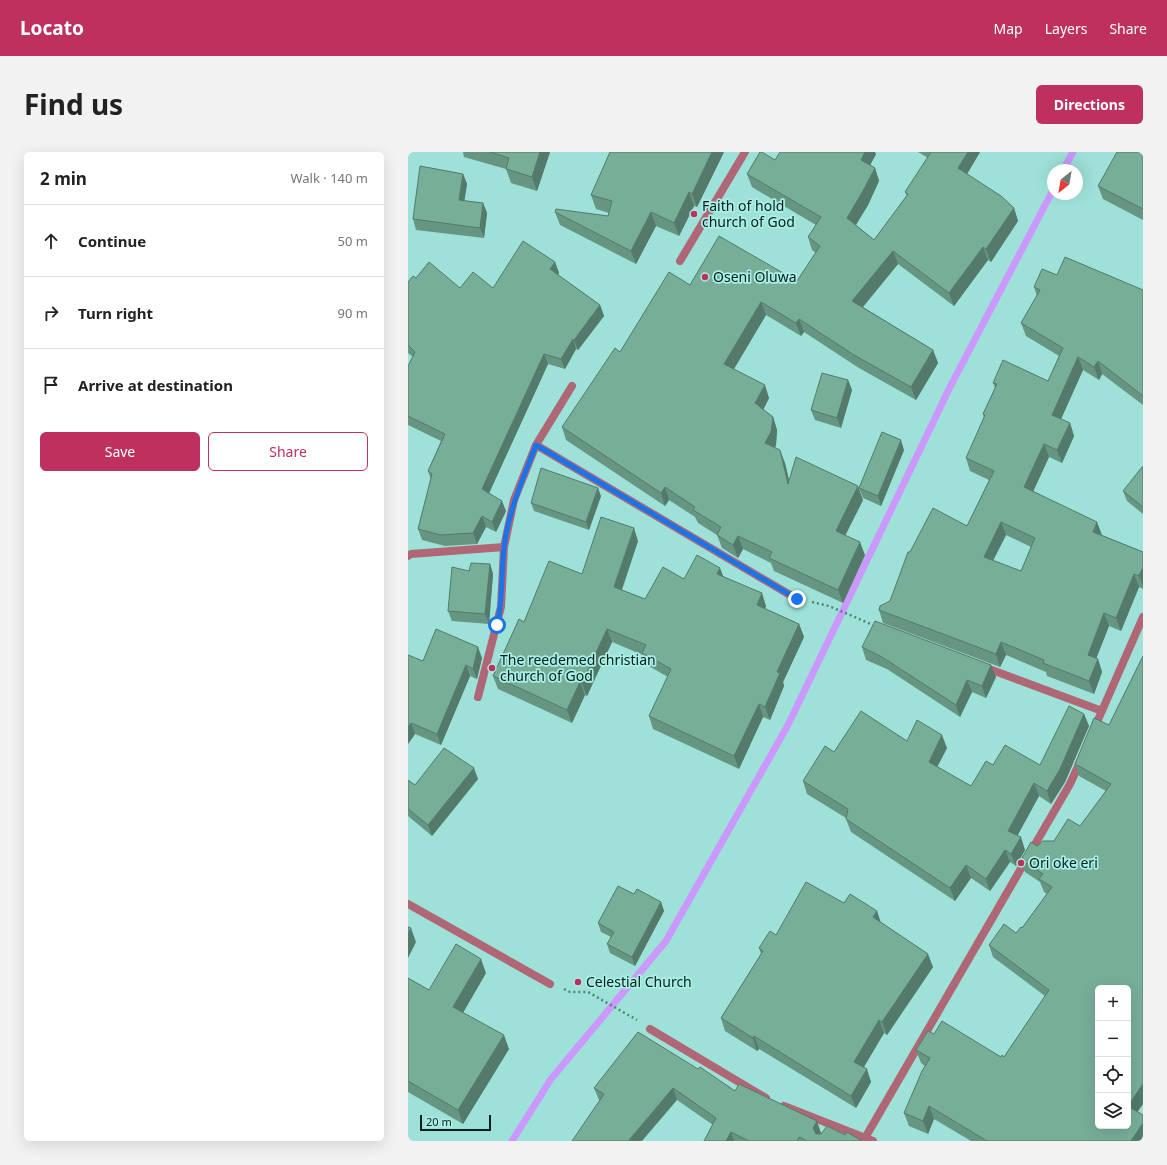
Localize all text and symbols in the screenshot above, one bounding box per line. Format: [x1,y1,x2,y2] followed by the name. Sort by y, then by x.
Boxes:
[20,15,84,41] text: Locato
[994,19,1023,38] text: Map
[1045,19,1087,38] text: Layers
[1109,19,1147,38] text: Share
[24,85,123,123] text: Find us
[1036,85,1143,124] button: Directions
[1047,164,1083,200] north arrow
[40,167,87,190] text: 2 min
[290,169,368,187] text: Walk · 140 m
[702,196,795,231] place label: Faith of hold church of God
[689,209,699,219] marker: Faith of hold church of God
[40,230,62,252] icon: ahead
[78,231,146,251] text: Continue
[338,232,368,250] text: 50 m
[713,267,797,286] place label: Oseni Oluwa
[700,272,710,282] marker: Oseni Oluwa
[40,302,62,324] icon: right
[78,303,153,323] text: Turn right
[338,304,368,322] text: 90 m
[40,374,62,396] icon: arrive
[78,375,233,395] text: Arrive at destination
[40,432,200,471] button: Save
[208,432,368,471] button: Share
[788,590,806,608] route end
[488,616,506,634] route start
[500,650,656,685] place label: The reedemed christian church of God
[487,663,497,673] marker: The reedemed christian church of God
[1029,853,1098,872] place label: Ori oke eri
[1016,858,1026,868] marker: Ori oke eri
[586,972,692,991] place label: Celestial Church
[573,977,583,987] marker: Celestial Church
[1095,985,1131,1129] map controls
[1095,985,1131,1021] button: +
[1095,1021,1131,1057] button: −
[1095,1057,1131,1093] button: locate
[1095,1093,1131,1129] button: layers
[420,1113,491,1132] scale bar
[426,1114,452,1129] text: 20 m

